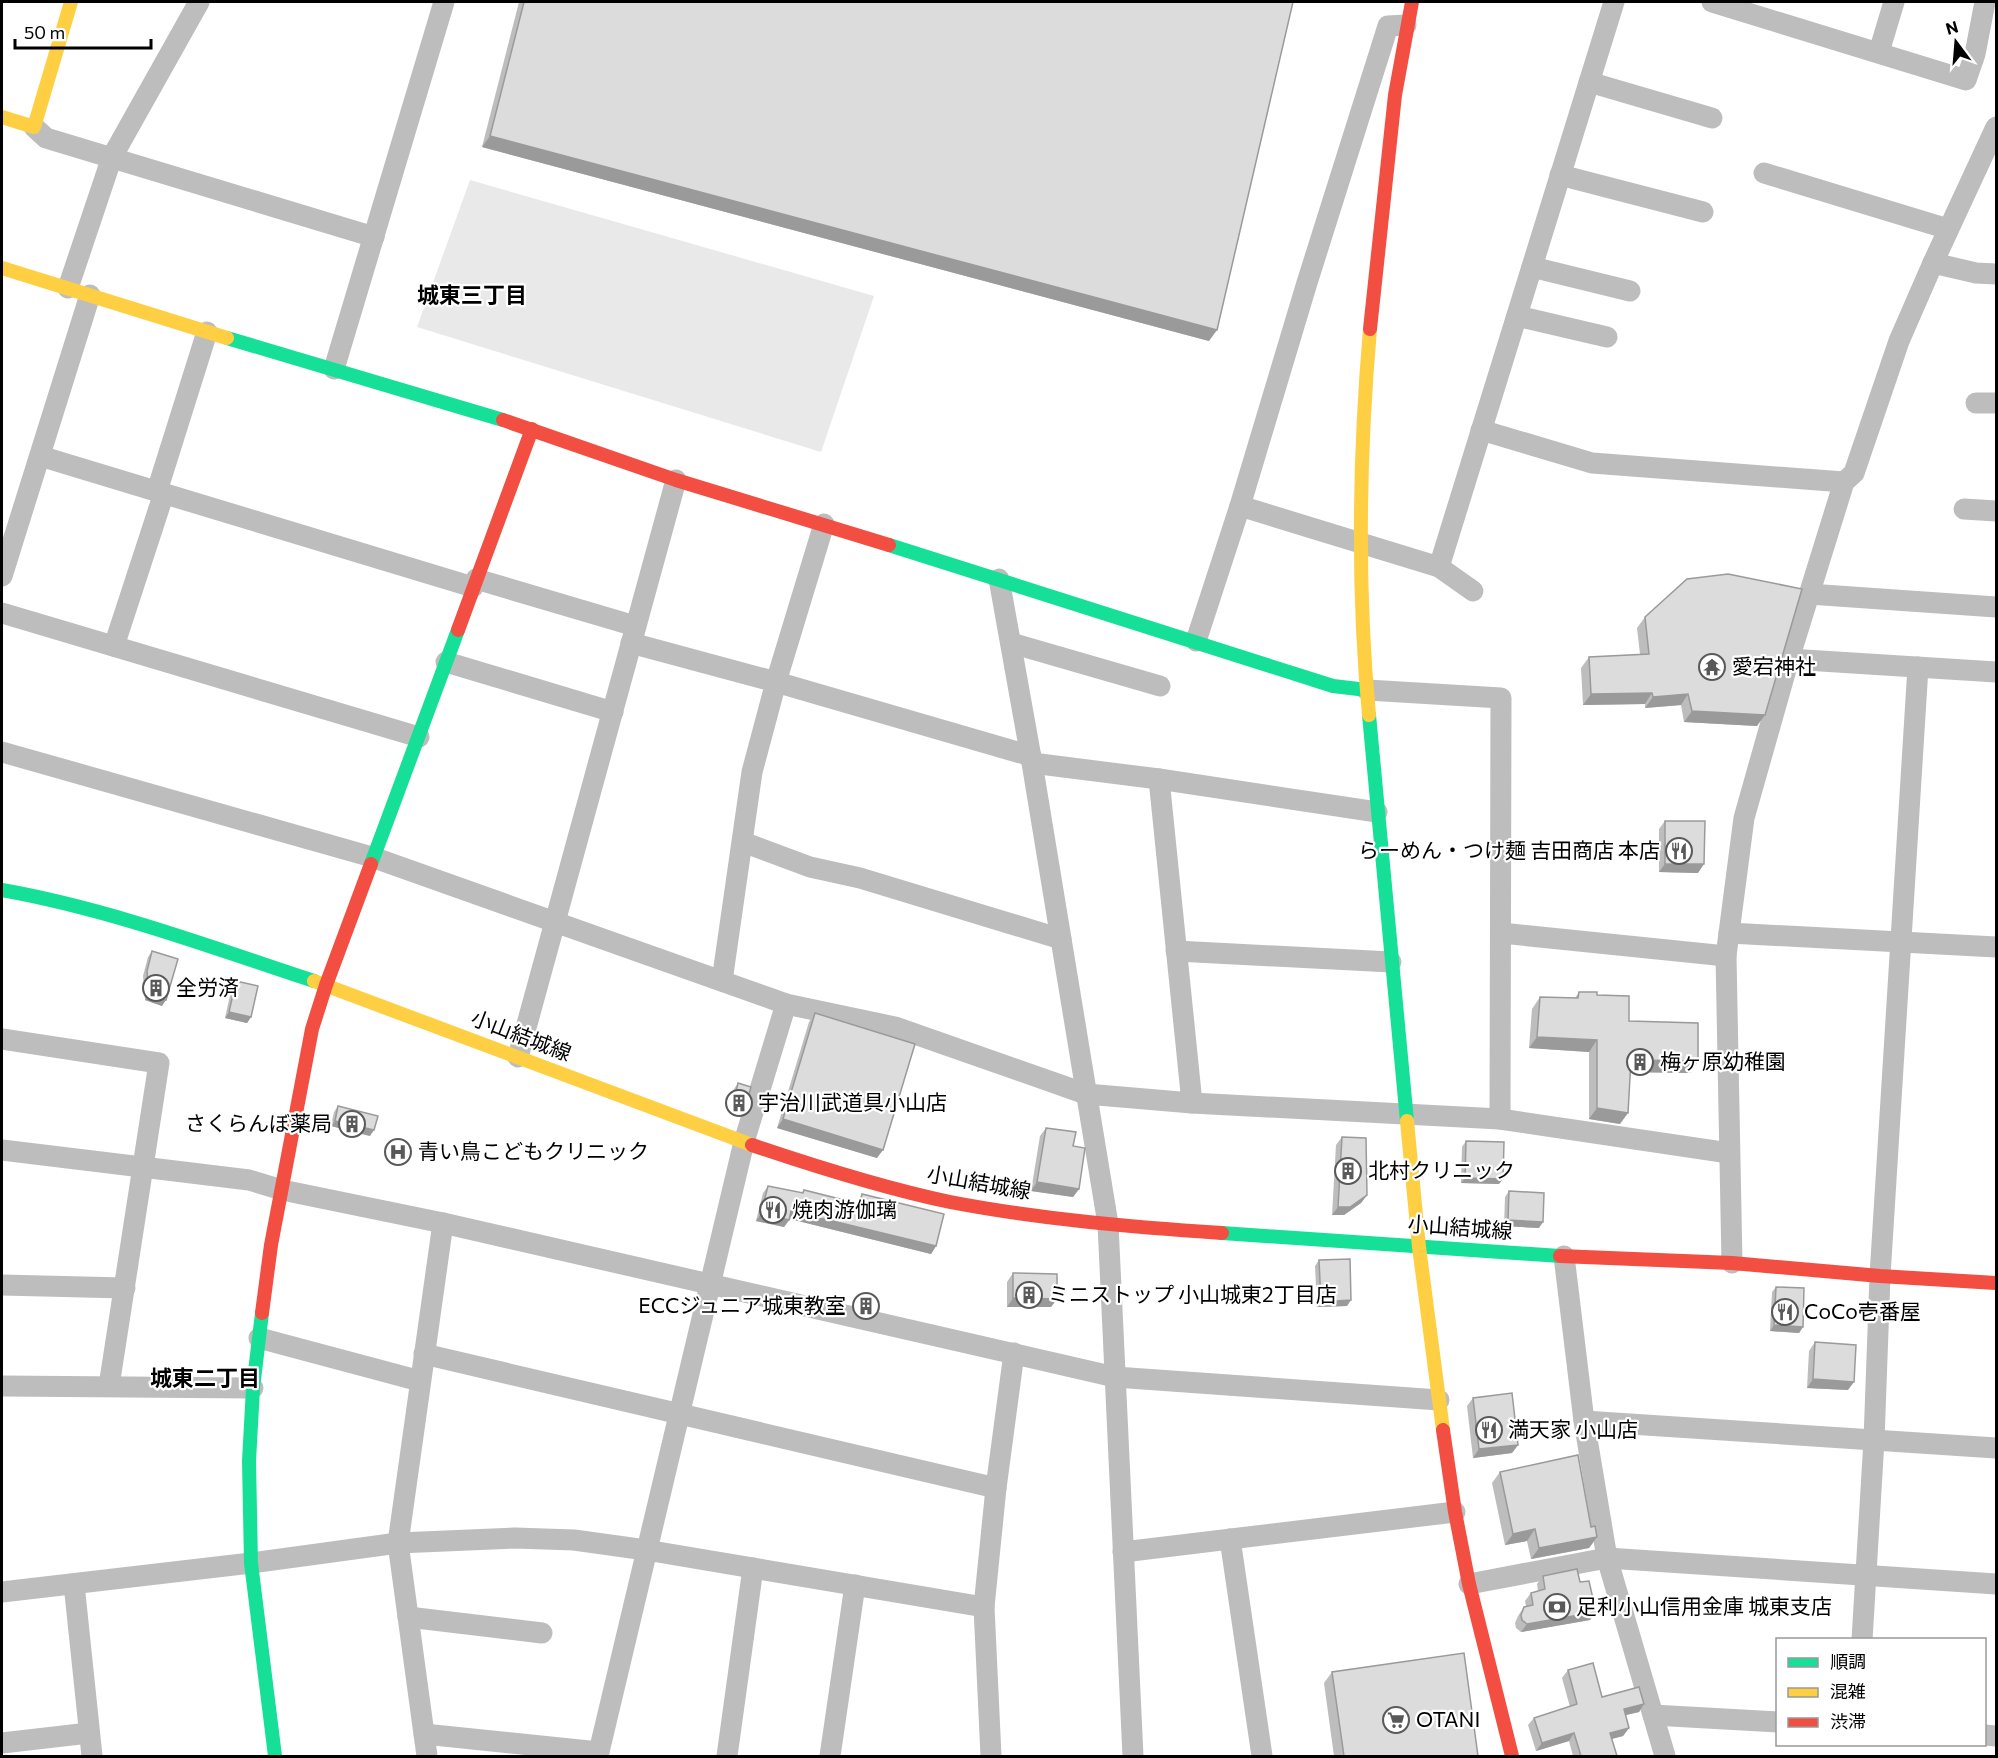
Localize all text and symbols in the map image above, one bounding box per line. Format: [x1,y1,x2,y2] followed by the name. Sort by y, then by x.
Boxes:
[15,12,152,50] scale bar
[1926,12,1986,72] north arrow
[1943,16,1960,38] text: N
[24,21,65,43] text: 50 m
[417,281,527,308] district label: 城東三丁目
[1697,652,1727,682] temple icon: 愛宕神社
[1732,653,1816,678] place label: 愛宕神社
[1664,836,1694,866] restaurant icon: らーめん・つけ麺 吉田商店 本店
[1358,837,1660,862] place label: らーめん・つけ麺 吉田商店 本店
[141,973,171,1003] building icon: 全労済
[176,974,239,999] place label: 全労済
[468,1004,575,1065] street label: 小山結城線
[1625,1047,1655,1077] building icon: 梅ヶ原幼稚園
[1660,1048,1786,1073] place label: 梅ヶ原幼稚園
[724,1088,754,1118] building icon: 宇治川武道具小山店
[758,1089,947,1114] place label: 宇治川武道具小山店
[337,1109,367,1139] building icon: さくらんぼ薬局
[185,1110,332,1135] place label: さくらんぼ薬局
[383,1137,413,1167] hospital icon: 青い鳥こどもクリニック
[418,1138,649,1163] place label: 青い鳥こどもクリニック
[1333,1156,1363,1186] building icon: 北村クリニック
[1368,1157,1515,1182] place label: 北村クリニック
[925,1160,1033,1203] street label: 小山結城線
[758,1195,788,1225] restaurant icon: 焼肉游伽璃
[792,1196,897,1221] place label: 焼肉游伽璃
[1407,1210,1513,1243] street label: 小山結城線
[1014,1280,1044,1310] building icon: ミニストップ 小山城東2丁目店
[1048,1281,1337,1306] place label: ミニストップ 小山城東2丁目店
[851,1291,881,1321] building icon: ECCジュニア城東教室
[638,1292,846,1317] place label: ECCジュニア城東教室
[1770,1297,1800,1327] restaurant icon: CoCo壱番屋
[1804,1298,1921,1323] place label: CoCo壱番屋
[150,1364,260,1391] district label: 城東二丁目
[1474,1415,1504,1445] restaurant icon: 満天家 小山店
[1508,1416,1638,1441] place label: 満天家 小山店
[1542,1592,1572,1622] bank icon: 足利小山信用金庫 城東支店
[1576,1593,1832,1618] place label: 足利小山信用金庫 城東支店
[1776,1638,1986,1746] legend
[1830,1650,1866,1672] text: 順調
[1830,1680,1866,1702] text: 混雑
[1381,1705,1411,1735] supermarket icon: OTANI
[1416,1706,1480,1731] place label: OTANI
[1830,1710,1866,1732] text: 渋滞

